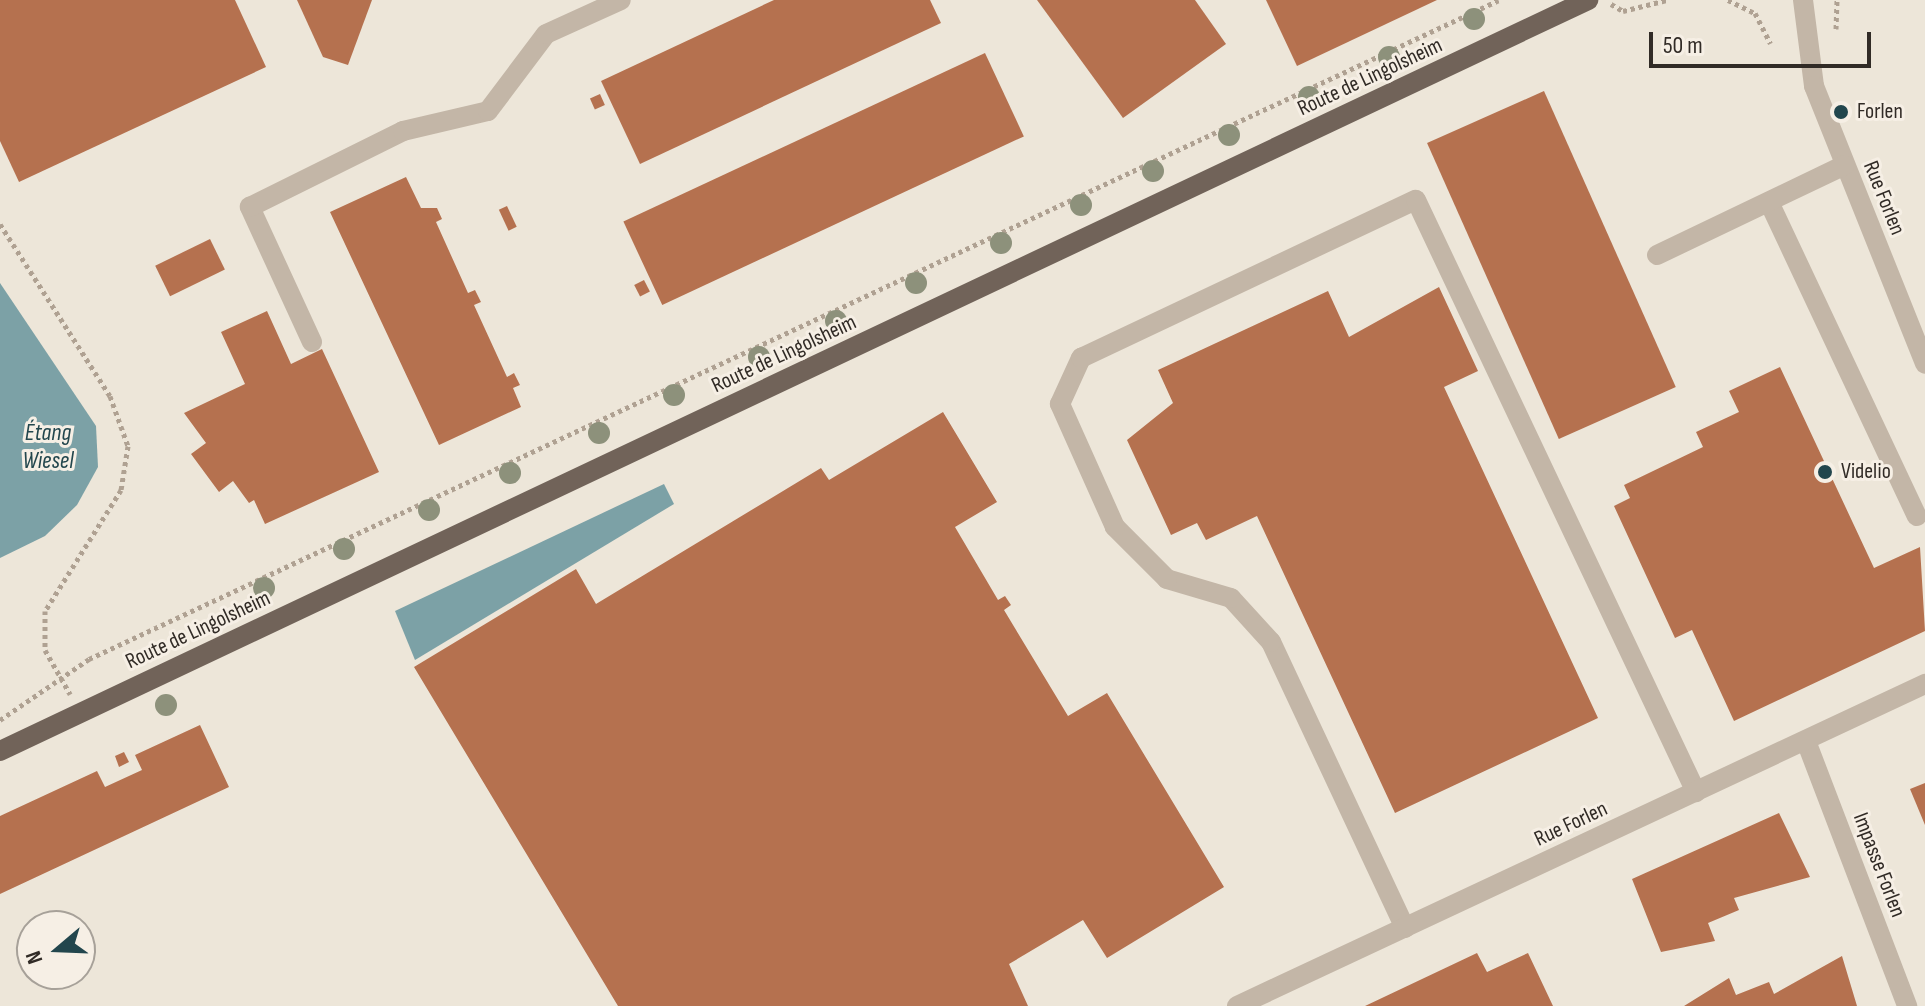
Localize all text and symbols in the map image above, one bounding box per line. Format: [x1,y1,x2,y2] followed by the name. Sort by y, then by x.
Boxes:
[1653,16,1875,66] scale bar
[1663,31,1703,60] text: 50 m
[1293,32,1447,122] street label: Route de Lingolsheim
[1857,99,1903,125] place label: Forlen
[1832,103,1850,121] marker: Forlen
[1857,157,1911,239] street label: Rue Forlen
[707,309,861,399] street label: Route de Lingolsheim
[22,419,74,475] water label: Étang Wiesel
[1841,459,1891,485] place label: Videlio
[1816,463,1834,481] marker: Videlio
[121,585,275,675] street label: Route de Lingolsheim
[1530,796,1612,852] street label: Rue Forlen
[1847,809,1911,921] street label: Impasse Forlen
[16,910,96,990] north arrow
[20,947,49,967] text: N

